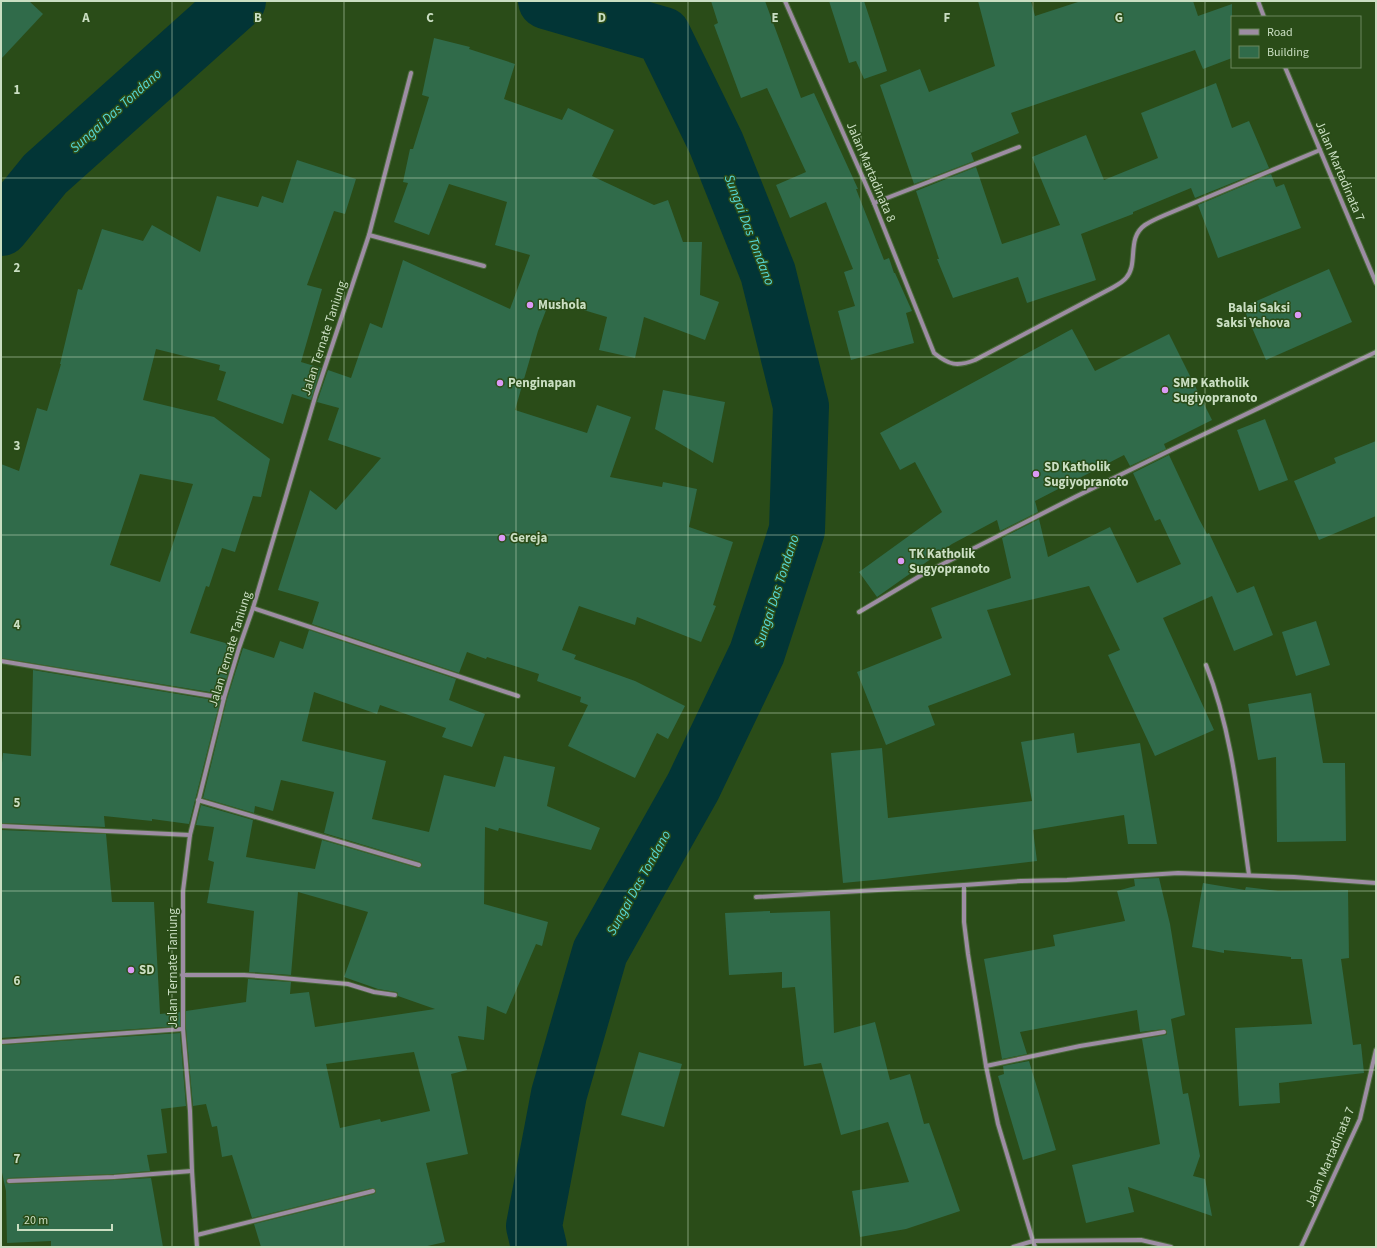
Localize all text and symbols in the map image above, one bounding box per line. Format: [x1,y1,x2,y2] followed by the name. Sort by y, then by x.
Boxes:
[81,9,90,27] text: A
[254,9,262,27] text: B
[426,9,434,27] text: C
[598,9,606,27] text: D
[771,9,779,27] text: E
[944,9,951,27] text: F
[1115,9,1123,27] text: G
[1231,16,1361,68] legend
[1267,24,1293,41] text: Road
[1267,44,1309,61] text: Building
[66,64,166,158] water label: Sungai Das Tondano
[14,81,21,99] text: 1
[1311,118,1369,224] street label: Jalan Martadinata 7
[842,119,900,225] street label: Jalan Martadinata 8
[719,172,779,288] water label: Sungai Das Tondano
[14,259,21,277] text: 2
[297,278,351,398] street label: Jalan Ternate Taniung
[538,296,586,314] place label: Mushola
[1216,299,1290,332] place label: Balai Saksi Saksi Yehova
[525,300,535,310] marker: Mushola
[1293,310,1303,320] marker: Balai Saksi Saksi Yehova
[508,374,576,392] place label: Penginapan
[1173,374,1257,407] place label: SMP Katholik Sugiyopranoto
[495,378,505,388] marker: Penginapan
[1160,385,1170,395] marker: SMP Katholik Sugiyopranoto
[14,437,21,455] text: 3
[1044,458,1128,491] place label: SD Katholik Sugiyopranoto
[1031,469,1041,479] marker: SD Katholik Sugiyopranoto
[510,529,547,547] place label: Gereja
[749,532,805,650] water label: Sungai Das Tondano
[497,533,507,543] marker: Gereja
[909,545,990,578] place label: TK Katholik Sugyopranoto
[896,556,906,566] marker: TK Katholik Sugyopranoto
[204,589,256,709] street label: Jalan Ternate Taniung
[14,616,21,634] text: 4
[14,794,21,812] text: 5
[602,827,676,939] water label: Sungai Das Tondano
[164,908,182,1028] street label: Jalan Ternate Taniung
[139,961,154,979] place label: SD
[126,965,136,975] marker: SD
[14,972,21,990] text: 6
[1301,1104,1359,1210] street label: Jalan Martadinata 7
[14,1150,21,1168] text: 7
[18,1206,112,1232] scale bar
[24,1212,48,1229] text: 20 m

